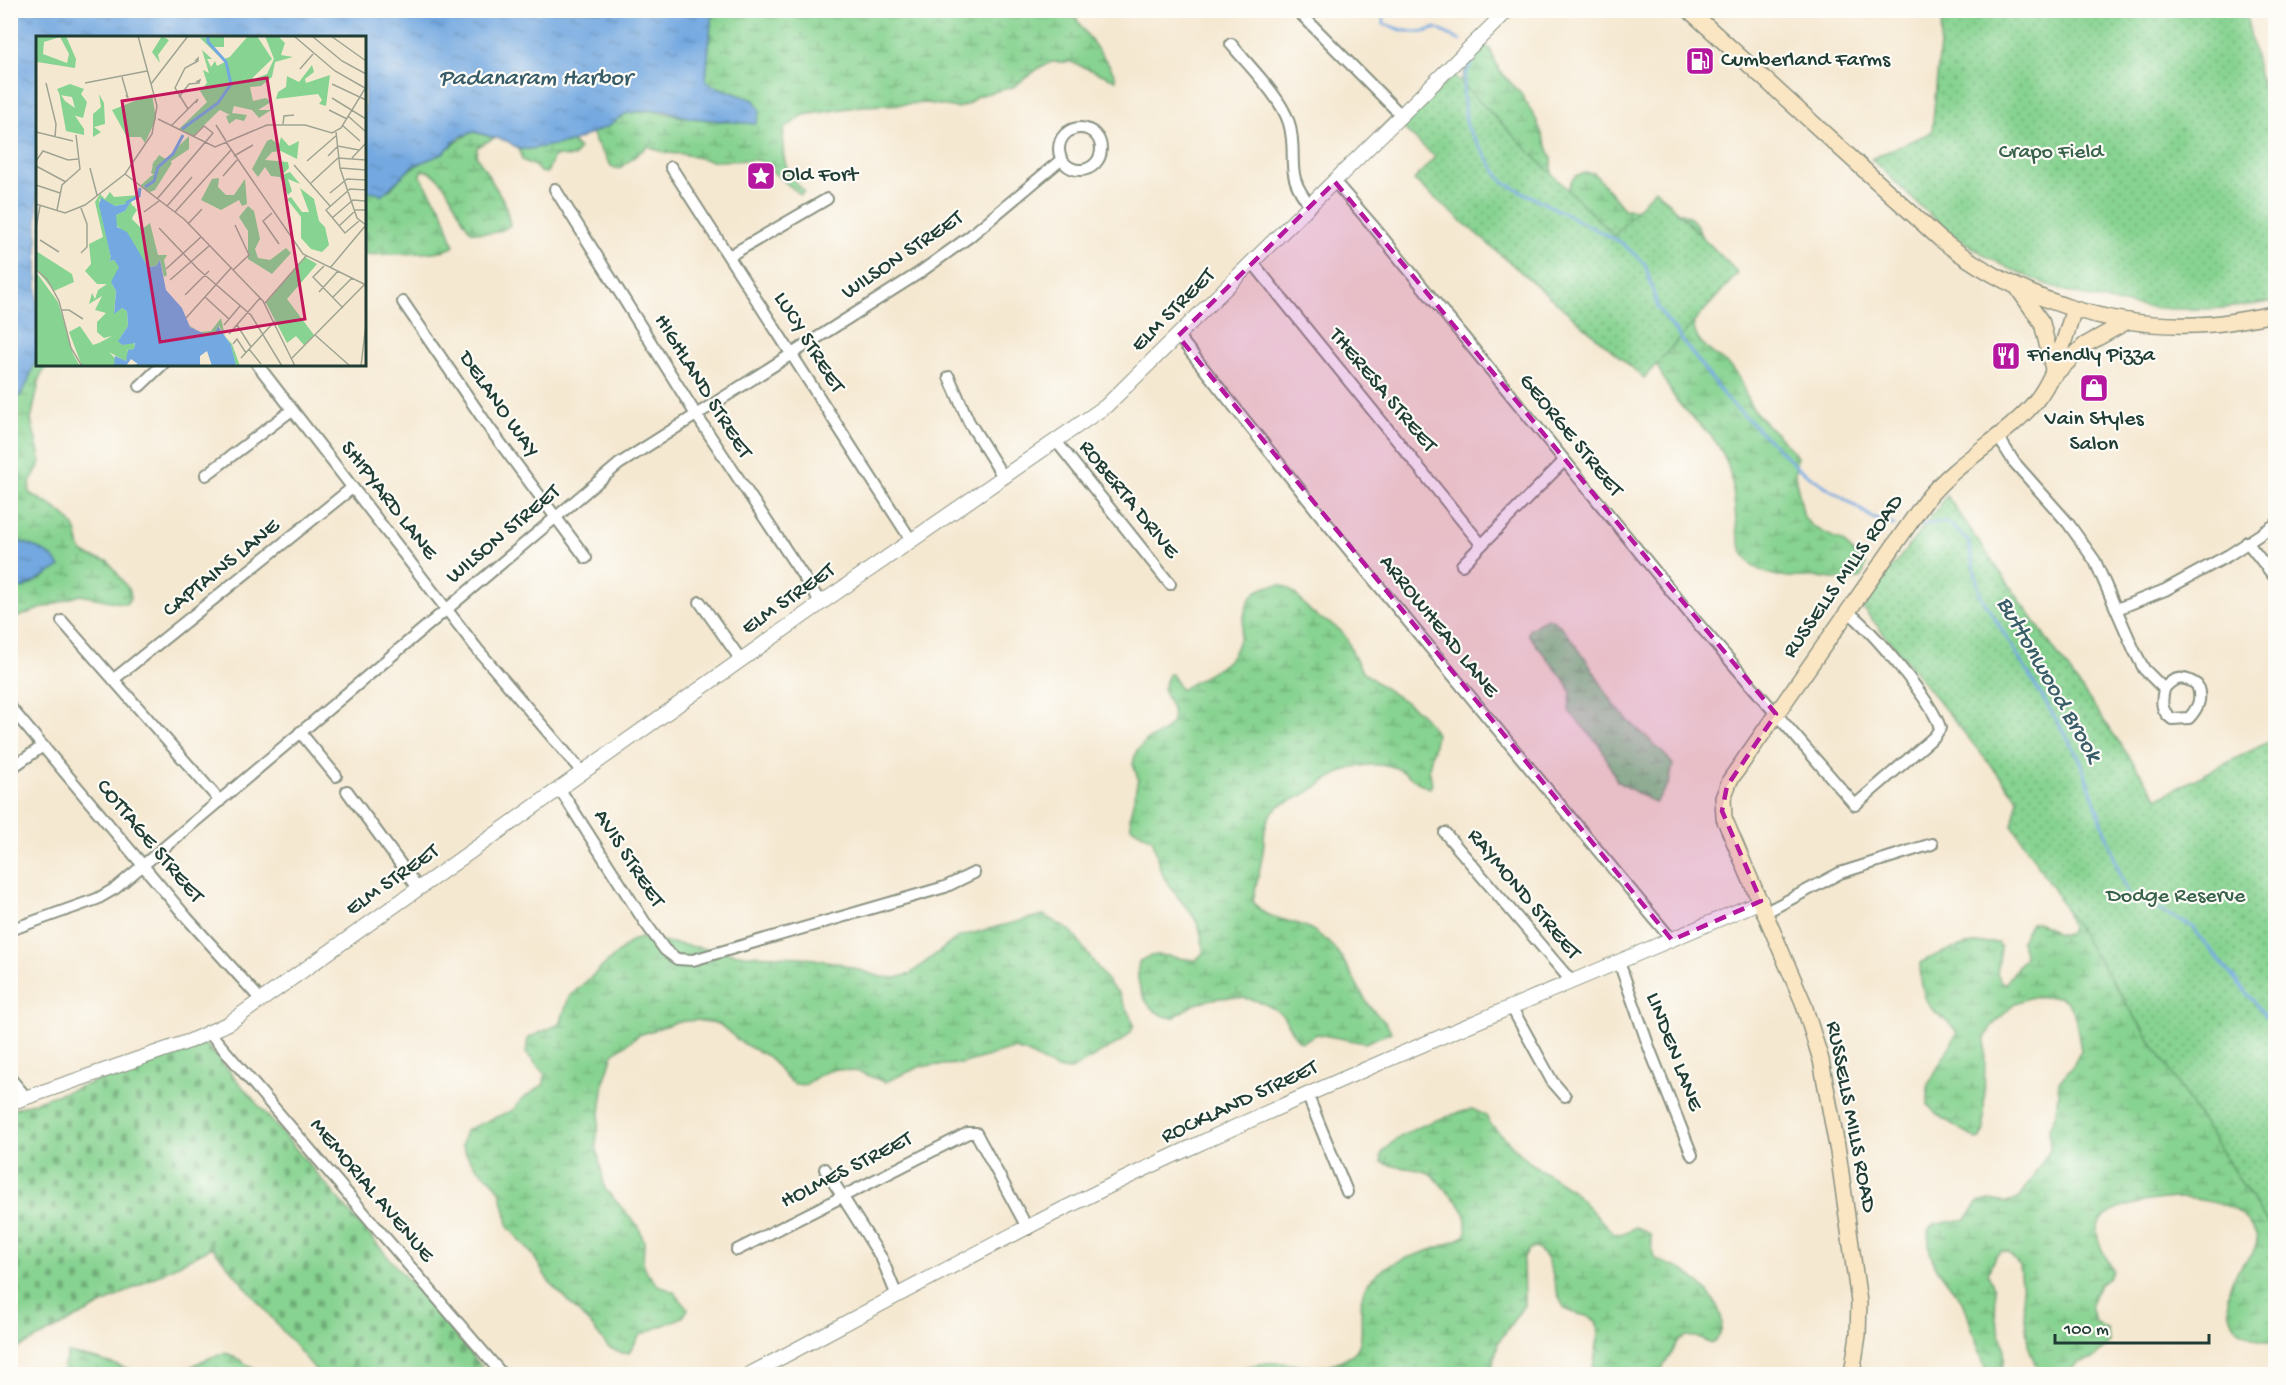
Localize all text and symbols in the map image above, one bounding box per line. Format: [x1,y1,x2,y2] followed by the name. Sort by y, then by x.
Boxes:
[36,36,366,366] inset map
[1684,45,1716,77] fuel station icon: Cumberland Farms
[1721,48,1891,74] place label: Cumberland Farms
[439,65,636,94] water label: Padanaram Harbor
[1999,140,2105,166] park label: Crapo Field
[745,160,777,192] place icon: Old Fort
[782,163,860,189] place label: Old Fort
[837,205,970,306] street label: WILSON STREET
[1127,262,1223,358] street label: ELM STREET
[767,288,850,400] street label: LUCY STREET
[647,310,758,465] street label: HIGHLAND STREET
[1321,322,1443,460] street label: THERESA STREET
[1990,340,2022,372] restaurant icon: Friendly Pizza
[2026,343,2156,369] place label: Friendly Pizza
[451,345,544,463] street label: DELANO WAY
[1512,369,1629,504] street label: GEORGE STREET
[2078,372,2110,404] shop icon: Vain Styles Salon
[2043,407,2144,458] place label: Vain Styles Salon
[1072,435,1185,566] street label: ROBERTA DRIVE
[334,436,443,567] street label: SHIPYARD LANE
[442,479,568,590] street label: WILSON STREET
[1778,490,1911,664] street label: RUSSELLS MILLS ROAD
[158,513,287,624] street label: CAPTAINS LANE
[1373,550,1504,705] street label: ARROWHEAD LANE
[737,557,842,642] street label: ELM STREET
[1989,592,2108,770] water label: Buttonwood Brook
[90,775,209,910] street label: COTTAGE STREET
[587,805,670,914] street label: AVIS STREET
[1461,824,1586,967] street label: RAYMOND STREET
[341,838,446,923] street label: ELM STREET
[2105,884,2246,910] park label: Dodge Reserve
[1639,989,1708,1116] street label: LINDEN LANE
[1819,1019,1881,1215] street label: RUSSELLS MILLS ROAD
[1158,1055,1324,1151] street label: ROCKLAND STREET
[303,1114,440,1269] street label: MEMORIAL AVENUE
[777,1126,919,1215] street label: HOLMES STREET
[2055,1307,2210,1345] scale bar
[2063,1320,2109,1341] text: 100 m

